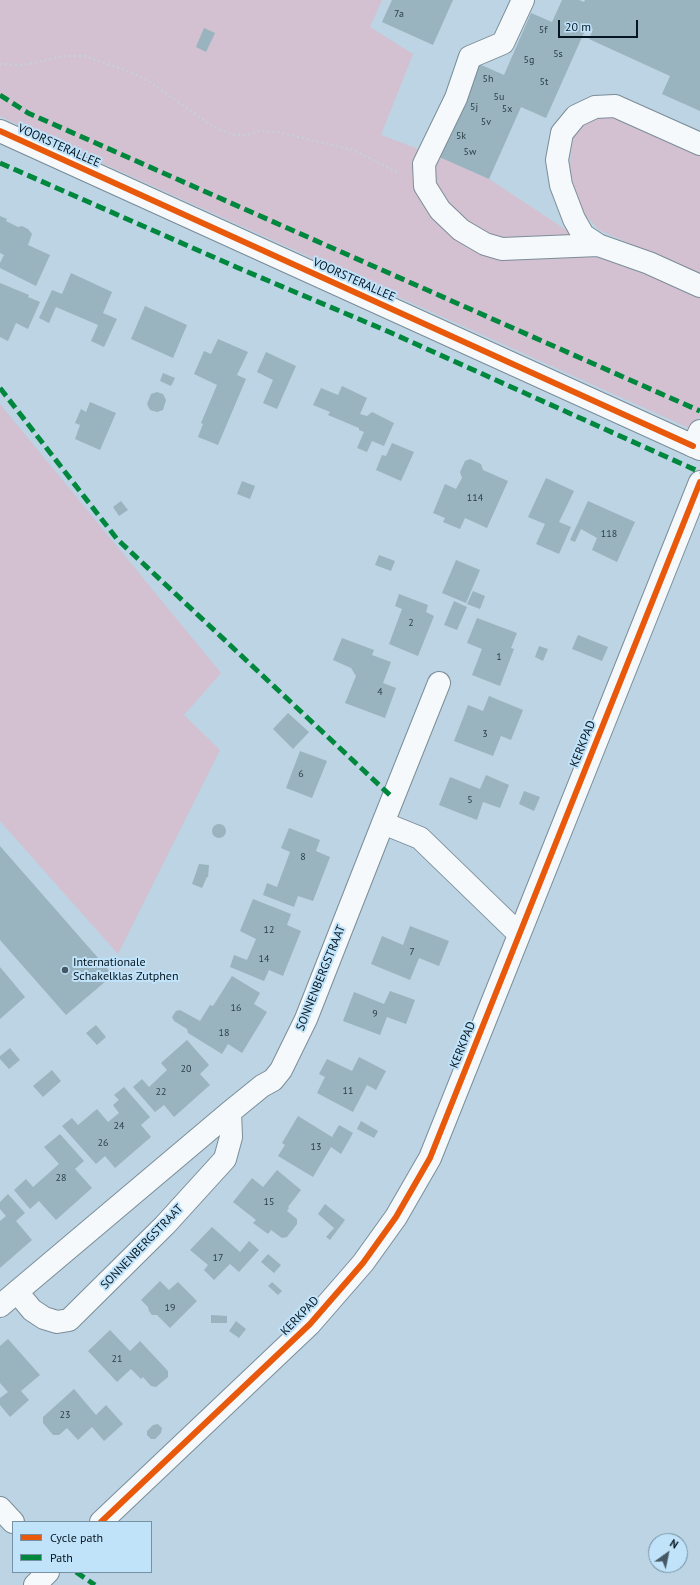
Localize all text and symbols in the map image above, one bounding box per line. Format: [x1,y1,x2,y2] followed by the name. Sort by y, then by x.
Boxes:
[394,8,404,20] house number: 7a
[560,12,640,38] scale bar
[565,19,591,34] text: 20 m
[539,24,547,36] house number: 5f
[553,48,563,60] house number: 5s
[524,54,534,66] house number: 5g
[483,73,493,85] house number: 5h
[540,76,548,88] house number: 5t
[494,91,504,103] house number: 5u
[470,101,478,113] house number: 5j
[502,103,512,115] house number: 5x
[481,116,491,128] house number: 5v
[16,121,102,171] street label: VOORSTERALLEE
[456,130,466,142] house number: 5k
[464,146,476,158] house number: 5w
[311,255,397,305] street label: VOORSTERALLEE
[467,492,483,504] house number: 114
[601,528,617,540] house number: 118
[408,617,414,629] house number: 2
[496,651,502,663] house number: 1
[377,686,383,698] house number: 4
[567,719,599,769] street label: KERKPAD
[482,728,488,740] house number: 3
[298,768,304,780] house number: 6
[467,794,473,806] house number: 5
[300,851,306,863] house number: 8
[293,923,349,1033] street label: SONNENBERGSTRAAT
[264,924,274,936] house number: 12
[409,946,415,958] house number: 7
[259,953,269,965] house number: 14
[73,956,178,984] place label: Internationale Schakelklas Zutphen
[60,965,70,975] marker: Internationale Schakelklas Zutphen
[231,1002,241,1014] house number: 16
[372,1008,378,1020] house number: 9
[447,1020,479,1070] street label: KERKPAD
[219,1027,229,1039] house number: 18
[181,1063,191,1075] house number: 20
[343,1085,353,1097] house number: 11
[156,1086,166,1098] house number: 22
[114,1120,124,1132] house number: 24
[98,1137,108,1149] house number: 26
[311,1141,321,1153] house number: 13
[56,1172,66,1184] house number: 28
[264,1196,274,1208] house number: 15
[98,1202,186,1292] street label: SONNENBERGSTRAAT
[213,1252,223,1264] house number: 17
[278,1293,322,1339] street label: KERKPAD
[165,1302,175,1314] house number: 19
[112,1353,122,1365] house number: 21
[60,1409,70,1421] house number: 23
[12,1521,152,1573] legend
[50,1530,103,1545] text: Cycle path
[648,1533,688,1573] north arrow
[667,1536,681,1552] text: N
[50,1550,73,1565] text: Path

